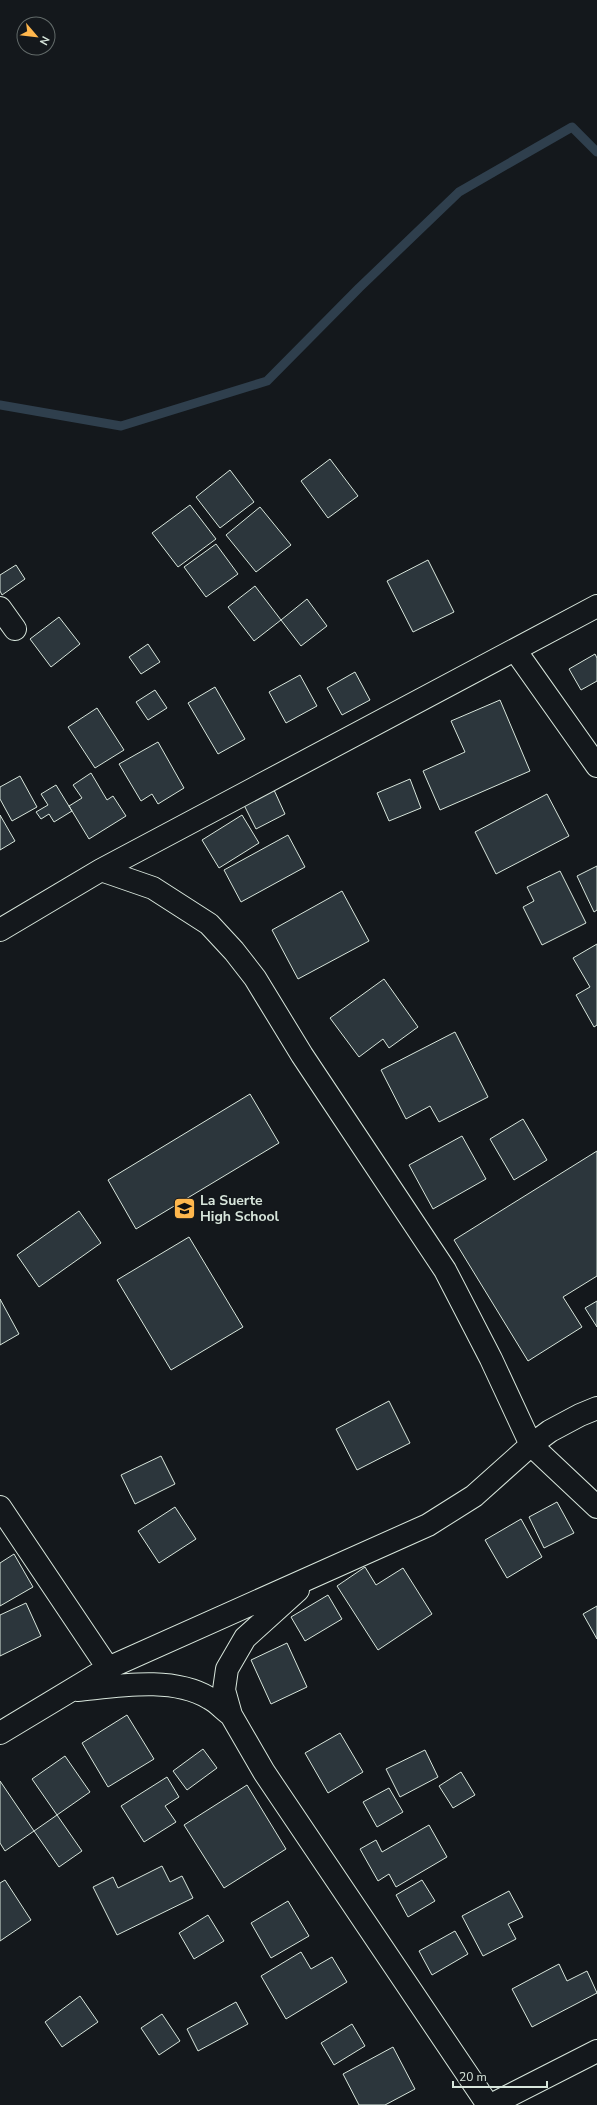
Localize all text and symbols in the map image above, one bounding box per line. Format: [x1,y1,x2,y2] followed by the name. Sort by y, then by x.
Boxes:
[16,16,56,56] north arrow
[36,33,53,48] text: N
[200,1191,280,1226] place label: La Suerte High School
[172,1195,198,1221] school or university icon: La Suerte High School
[453,2063,547,2089] scale bar
[459,2069,487,2085] text: 20 m

